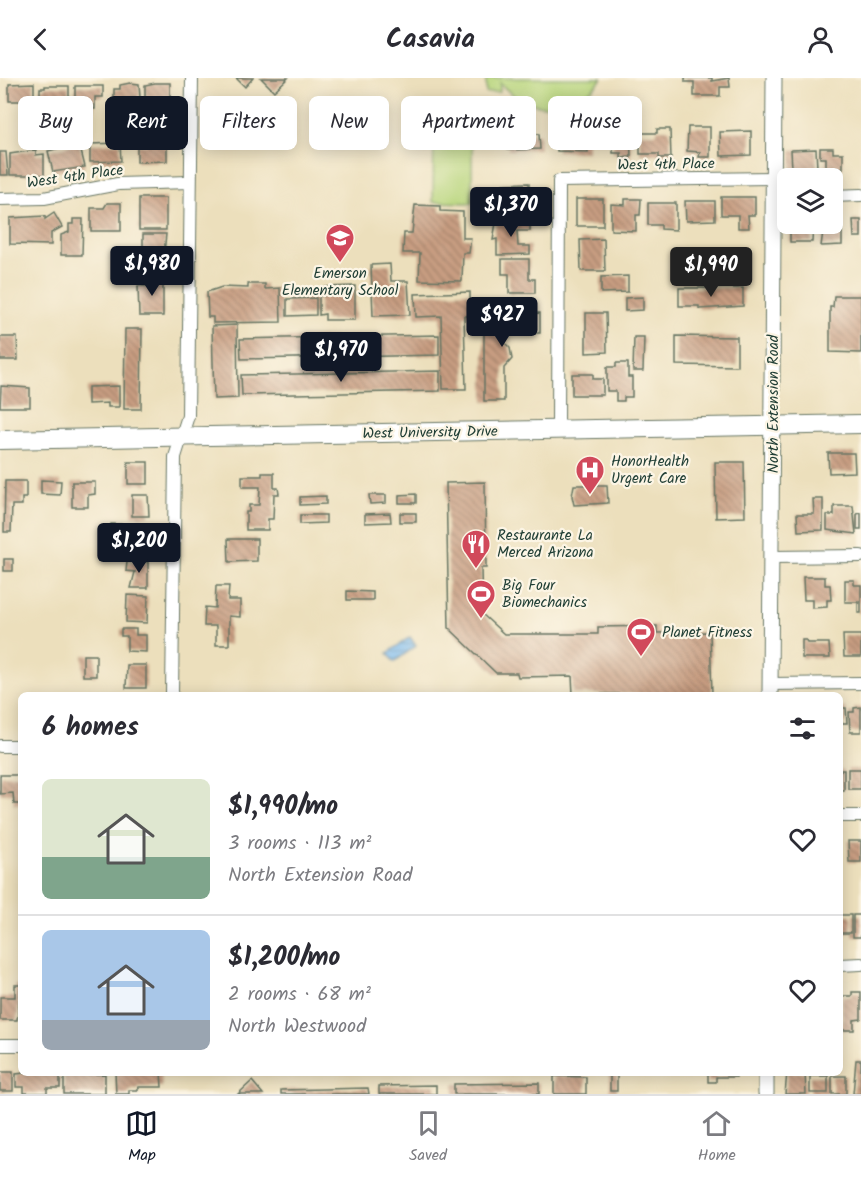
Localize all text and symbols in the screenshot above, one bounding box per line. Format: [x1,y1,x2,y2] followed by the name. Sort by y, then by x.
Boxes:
[386,18,475,61] text: Casavia
[24,23,57,56] icon: back
[804,23,837,56] icon: person
[18,96,93,150] chip: Buy
[105,96,188,150] chip: Rent
[200,96,297,150] chip: Filters
[309,96,389,150] chip: New
[401,96,536,150] chip: Apartment
[548,96,642,150] chip: House
[617,152,715,178] street label: West 4th Place
[25,158,125,196] street label: West 4th Place
[777,168,843,234] map controls
[777,168,843,234] button: layers
[462,187,560,238] pin: $1,370
[484,190,538,222] text: $1,370
[324,222,356,264] school or university icon: Emerson Elementary School
[103,246,201,297] pin: $1,980
[662,247,760,298] pin: $1,990
[124,249,180,281] text: $1,980
[684,250,738,282] text: $1,990
[282,262,399,303] place label: Emerson Elementary School
[466,297,538,348] pin: $927
[480,300,524,332] text: $927
[292,332,390,383] pin: $1,970
[762,334,786,473] street label: North Extension Road
[315,335,367,367] text: $1,970
[362,420,498,446] street label: West University Drive
[611,450,689,491] place label: HonorHealth Urgent Care
[574,454,606,496] hospital icon: HonorHealth Urgent Care
[90,523,188,574] pin: $1,200
[497,524,594,565] place label: Restaurante La Merced Arizona
[111,526,167,558] text: $1,200
[460,528,492,570] restaurant icon: Restaurante La Merced Arizona
[502,574,588,615] place label: Big Four Biomechanics
[465,578,497,620] sports icon: Big Four Biomechanics
[625,616,657,658] sports icon: Planet Fitness
[662,621,753,645] place label: Planet Fitness
[42,707,139,749] text: 6 homes
[786,712,819,745] icon: filters
[228,786,338,828] text: $1,990/mo
[90,803,162,875] icon: home
[786,823,819,856] icon: heart
[228,828,371,860] text: 3 rooms · 113 m²
[228,860,412,892] text: North Extension Road
[228,937,340,979] text: $1,200/mo
[90,954,162,1026] icon: home
[786,974,819,1007] icon: heart
[228,979,371,1011] text: 2 rooms · 68 m²
[228,1011,366,1043] text: North Westwood
[125,1107,158,1168] tab: Map
[409,1107,447,1168] tab: Saved
[698,1107,736,1168] tab: Home

